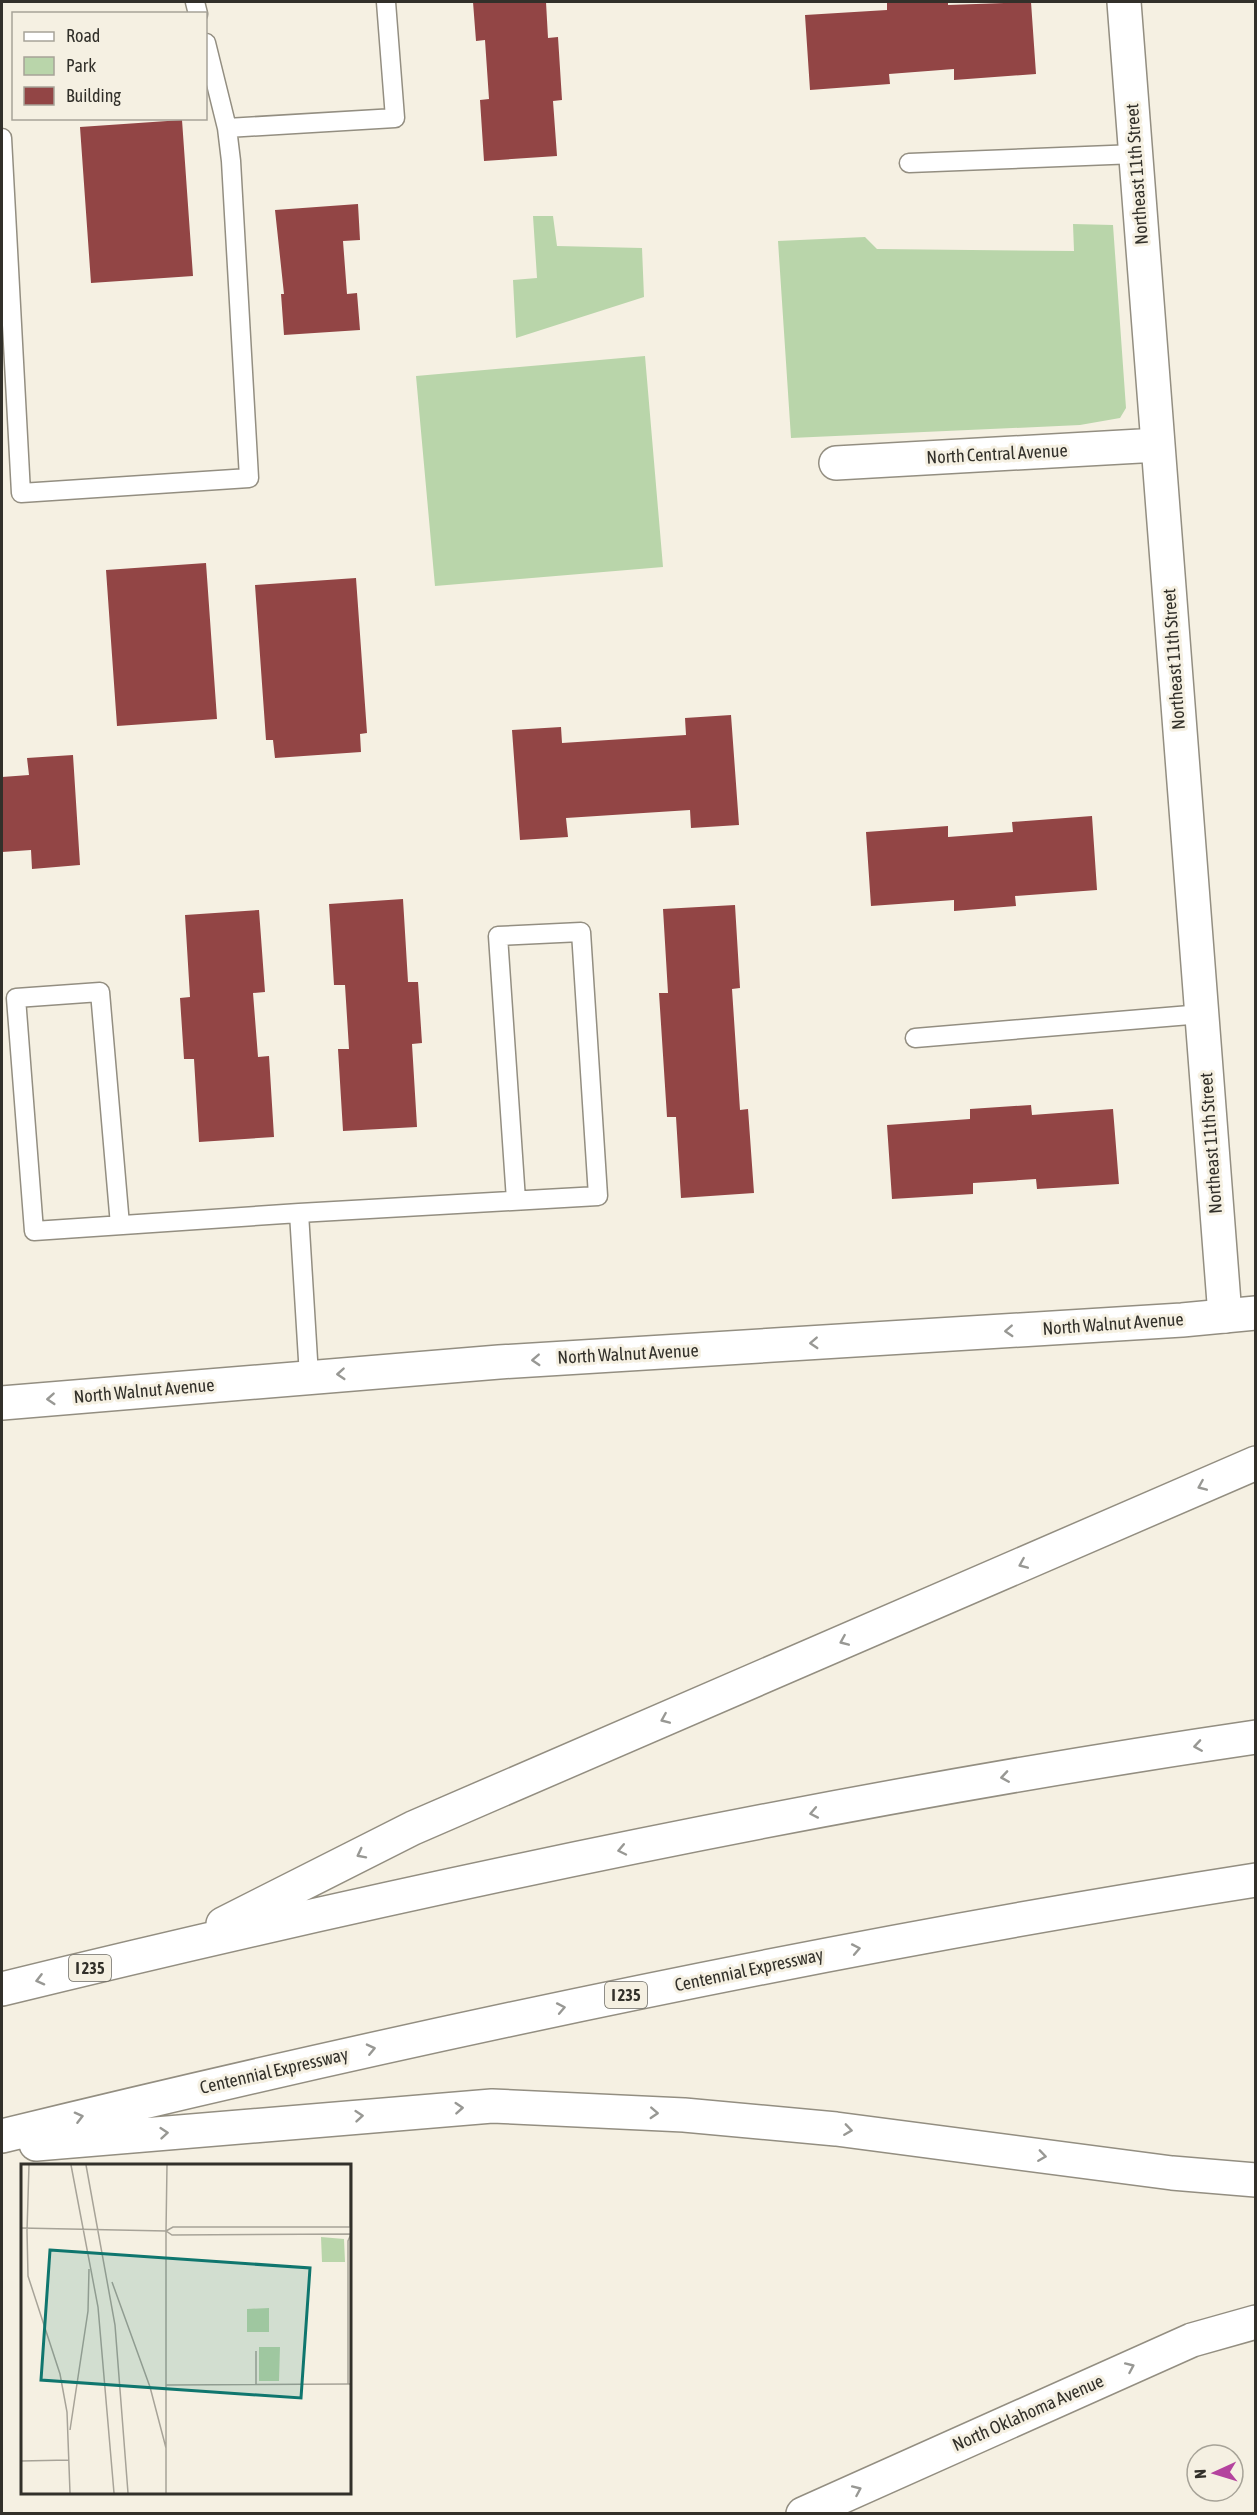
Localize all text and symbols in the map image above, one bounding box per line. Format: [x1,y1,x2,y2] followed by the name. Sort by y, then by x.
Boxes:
[12,12,207,120] legend
[66,25,100,46] text: Road
[66,55,96,76] text: Park
[66,85,121,106] text: Building
[1121,103,1152,245] street label: Northeast 11th Street
[926,439,1068,468] street label: North Central Avenue
[1158,588,1189,730] street label: Northeast 11th Street
[1195,1072,1226,1214] street label: Northeast 11th Street
[1042,1308,1184,1339] street label: North Walnut Avenue
[1004,1324,1013,1337] one-way arrow
[810,1336,819,1349] one-way arrow
[557,1339,699,1368] street label: North Walnut Avenue
[531,1353,540,1366] one-way arrow
[337,1367,346,1380] one-way arrow
[73,1374,215,1407] street label: North Walnut Avenue
[47,1392,56,1405] one-way arrow
[1197,1479,1208,1491] one-way arrow
[1018,1556,1029,1568] one-way arrow
[839,1634,850,1646] one-way arrow
[661,1712,672,1724] one-way arrow
[1193,1739,1202,1751] one-way arrow
[1001,1771,1010,1783] one-way arrow
[809,1806,819,1819] one-way arrow
[617,1843,627,1856] one-way arrow
[356,1847,367,1859] one-way arrow
[850,1943,860,1956] one-way arrow
[673,1944,825,1996] street label: Centennial Expressway
[69,1955,111,1981] road number: I 235
[35,1972,45,1985] one-way arrow
[605,1982,647,2008] road number: I 235
[556,2002,566,2015] one-way arrow
[198,2043,350,2098] street label: Centennial Expressway
[366,2044,376,2057] one-way arrow
[455,2102,464,2115] one-way arrow
[650,2107,659,2120] one-way arrow
[354,2110,363,2123] one-way arrow
[74,2111,84,2124] one-way arrow
[844,2124,853,2136] one-way arrow
[160,2127,169,2140] one-way arrow
[1037,2149,1046,2161] one-way arrow
[21,2164,351,2494] inset map
[1124,2363,1135,2375] one-way arrow
[949,2370,1107,2455] street label: North Oklahoma Avenue
[1185,2443,1245,2503] north arrow
[1191,2469,1209,2479] text: N
[850,2485,861,2497] one-way arrow

